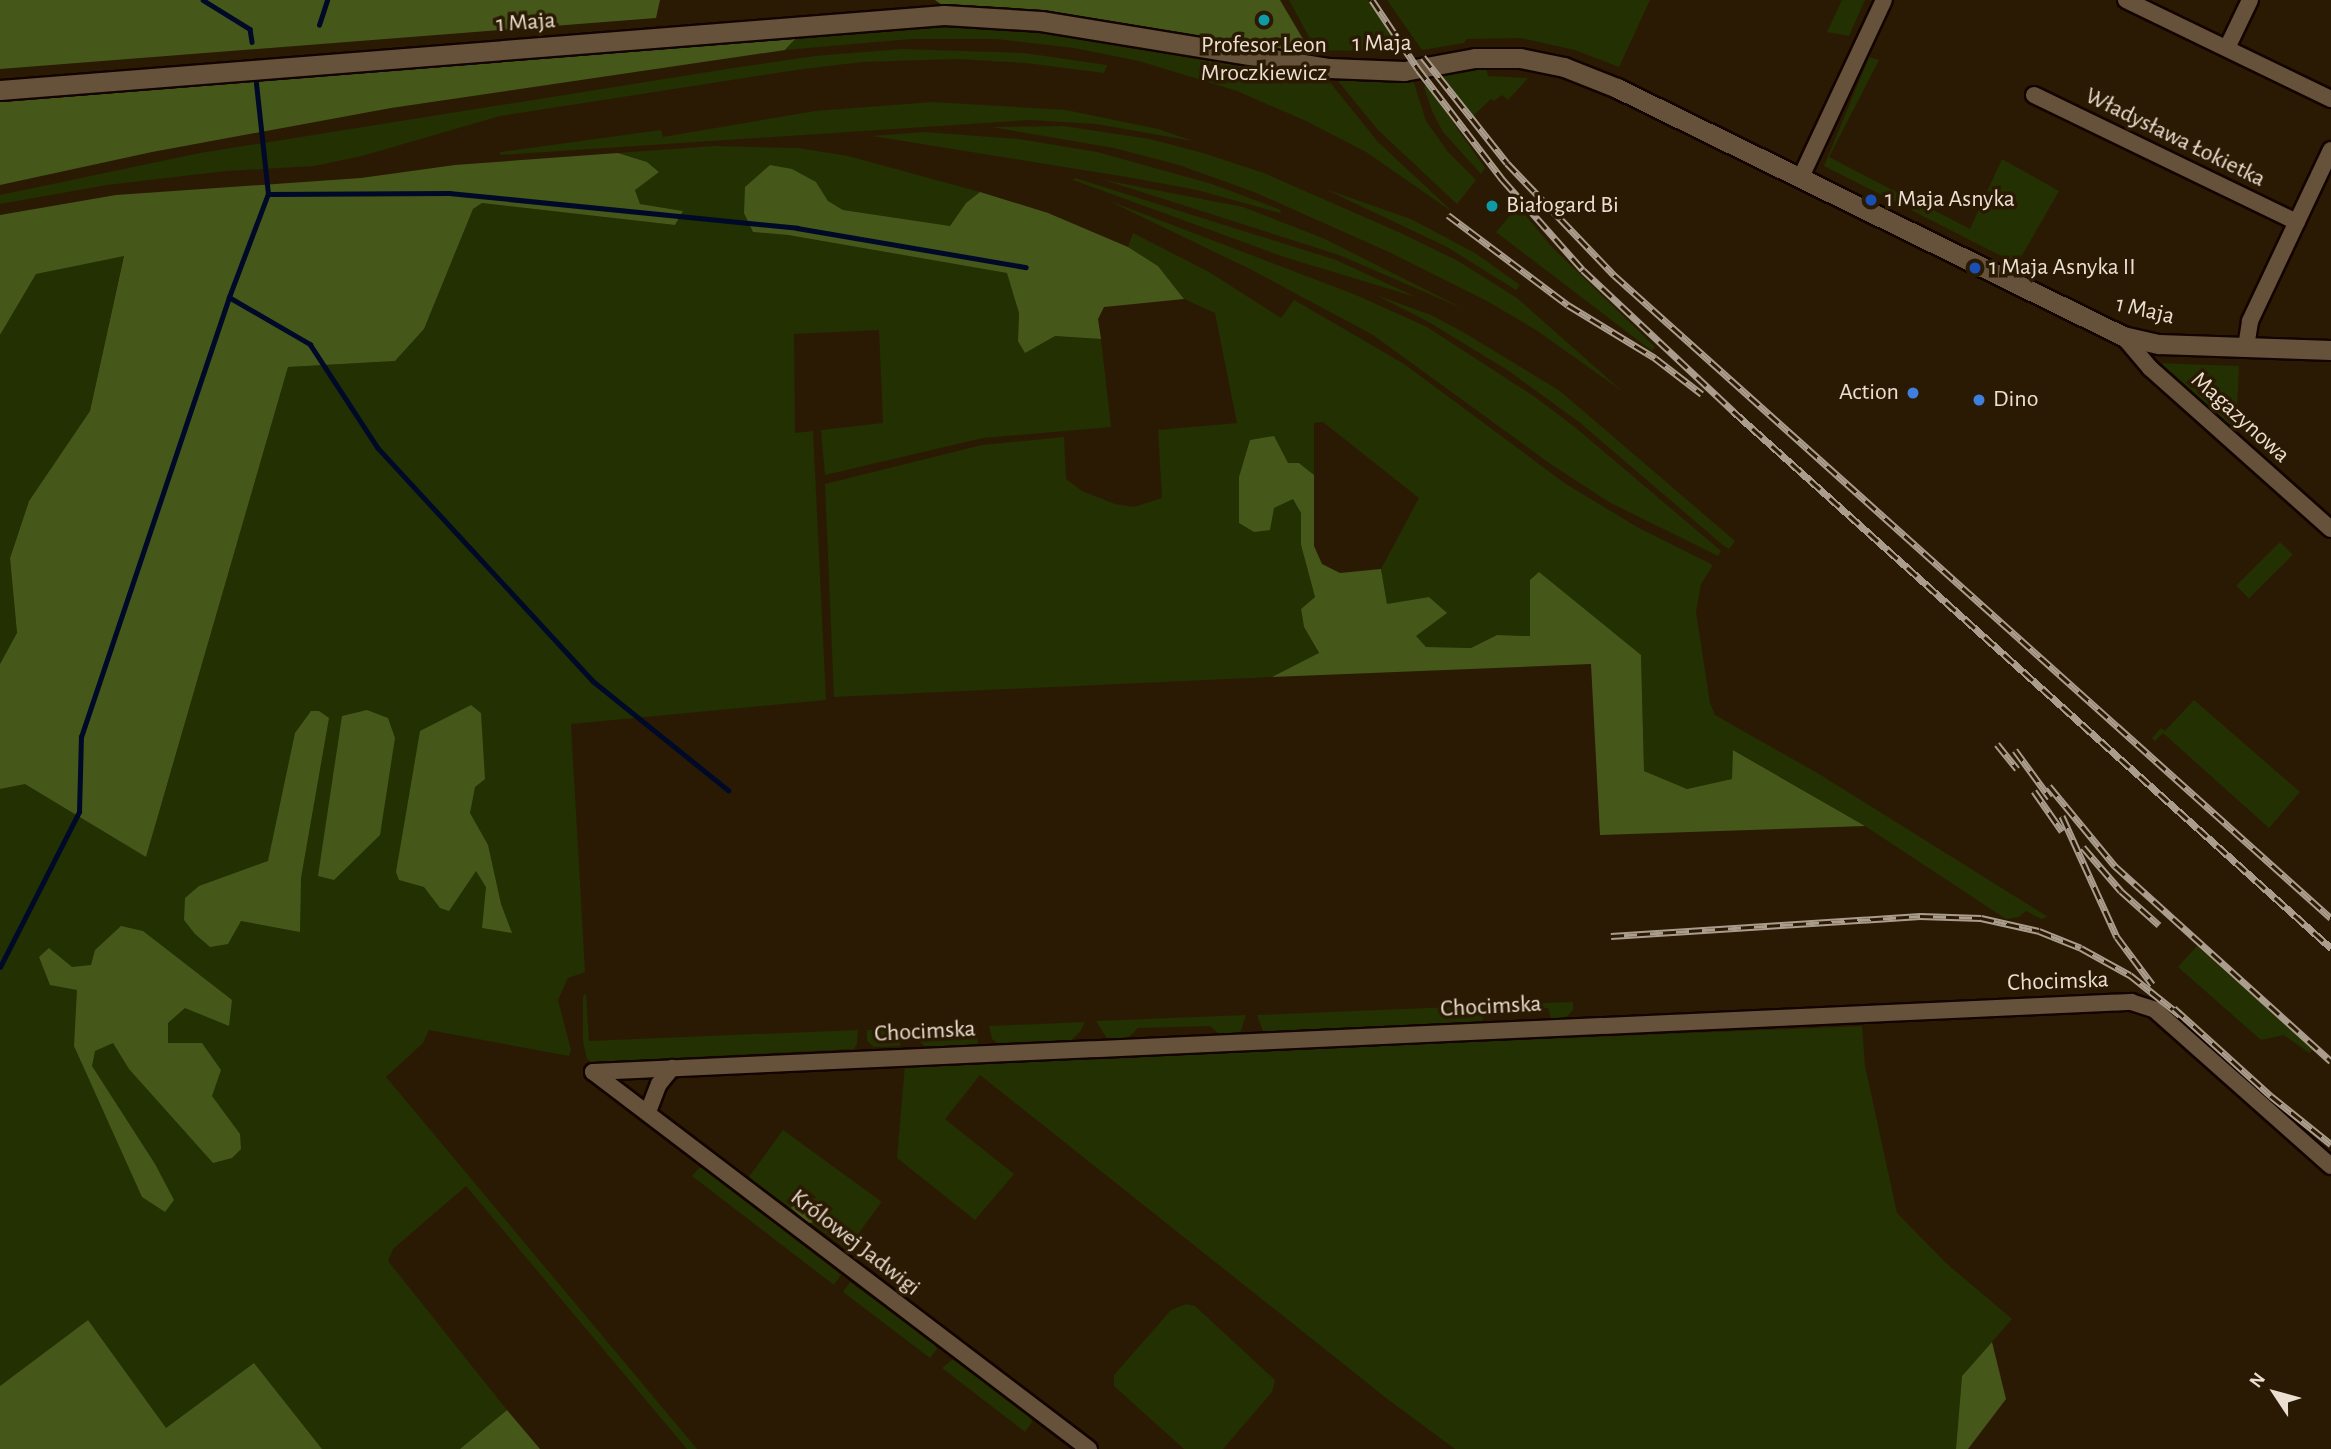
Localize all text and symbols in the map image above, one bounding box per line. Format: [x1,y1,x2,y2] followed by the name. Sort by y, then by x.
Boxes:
[495,7,557,39] street label: 1 Maja
[1256,12,1272,28] marker: Profesor Leon Mroczkiewicz
[1352,29,1412,59] street label: 1 Maja
[1201,32,1327,88] place label: Profesor Leon Mroczkiewicz
[2080,82,2270,194] street label: Władysława Łokietka
[1885,186,2015,214] place label: 1 Maja Asnyka
[1506,192,1619,220] place label: Białogard Bi
[1863,192,1879,208] marker: 1 Maja Asnyka
[1484,198,1500,214] marker: Białogard Bi
[1989,254,2136,282] place label: 1 Maja Asnyka II
[1967,260,1983,276] marker: 1 Maja Asnyka II
[2113,290,2177,332] street label: 1 Maja
[2185,366,2295,470] street label: Magazynowa
[1839,379,1899,407] place label: Action
[1905,385,1921,401] marker: Action
[1993,386,2038,414] place label: Dino
[1971,392,1987,408] marker: Dino
[2007,966,2109,998] street label: Chocimska
[1440,990,1542,1024] street label: Chocimska
[874,1015,976,1049] street label: Chocimska
[784,1183,926,1303] street label: Królowej Jadwigi
[2240,1358,2310,1428] north arrow
[2246,1369,2269,1391] text: N

